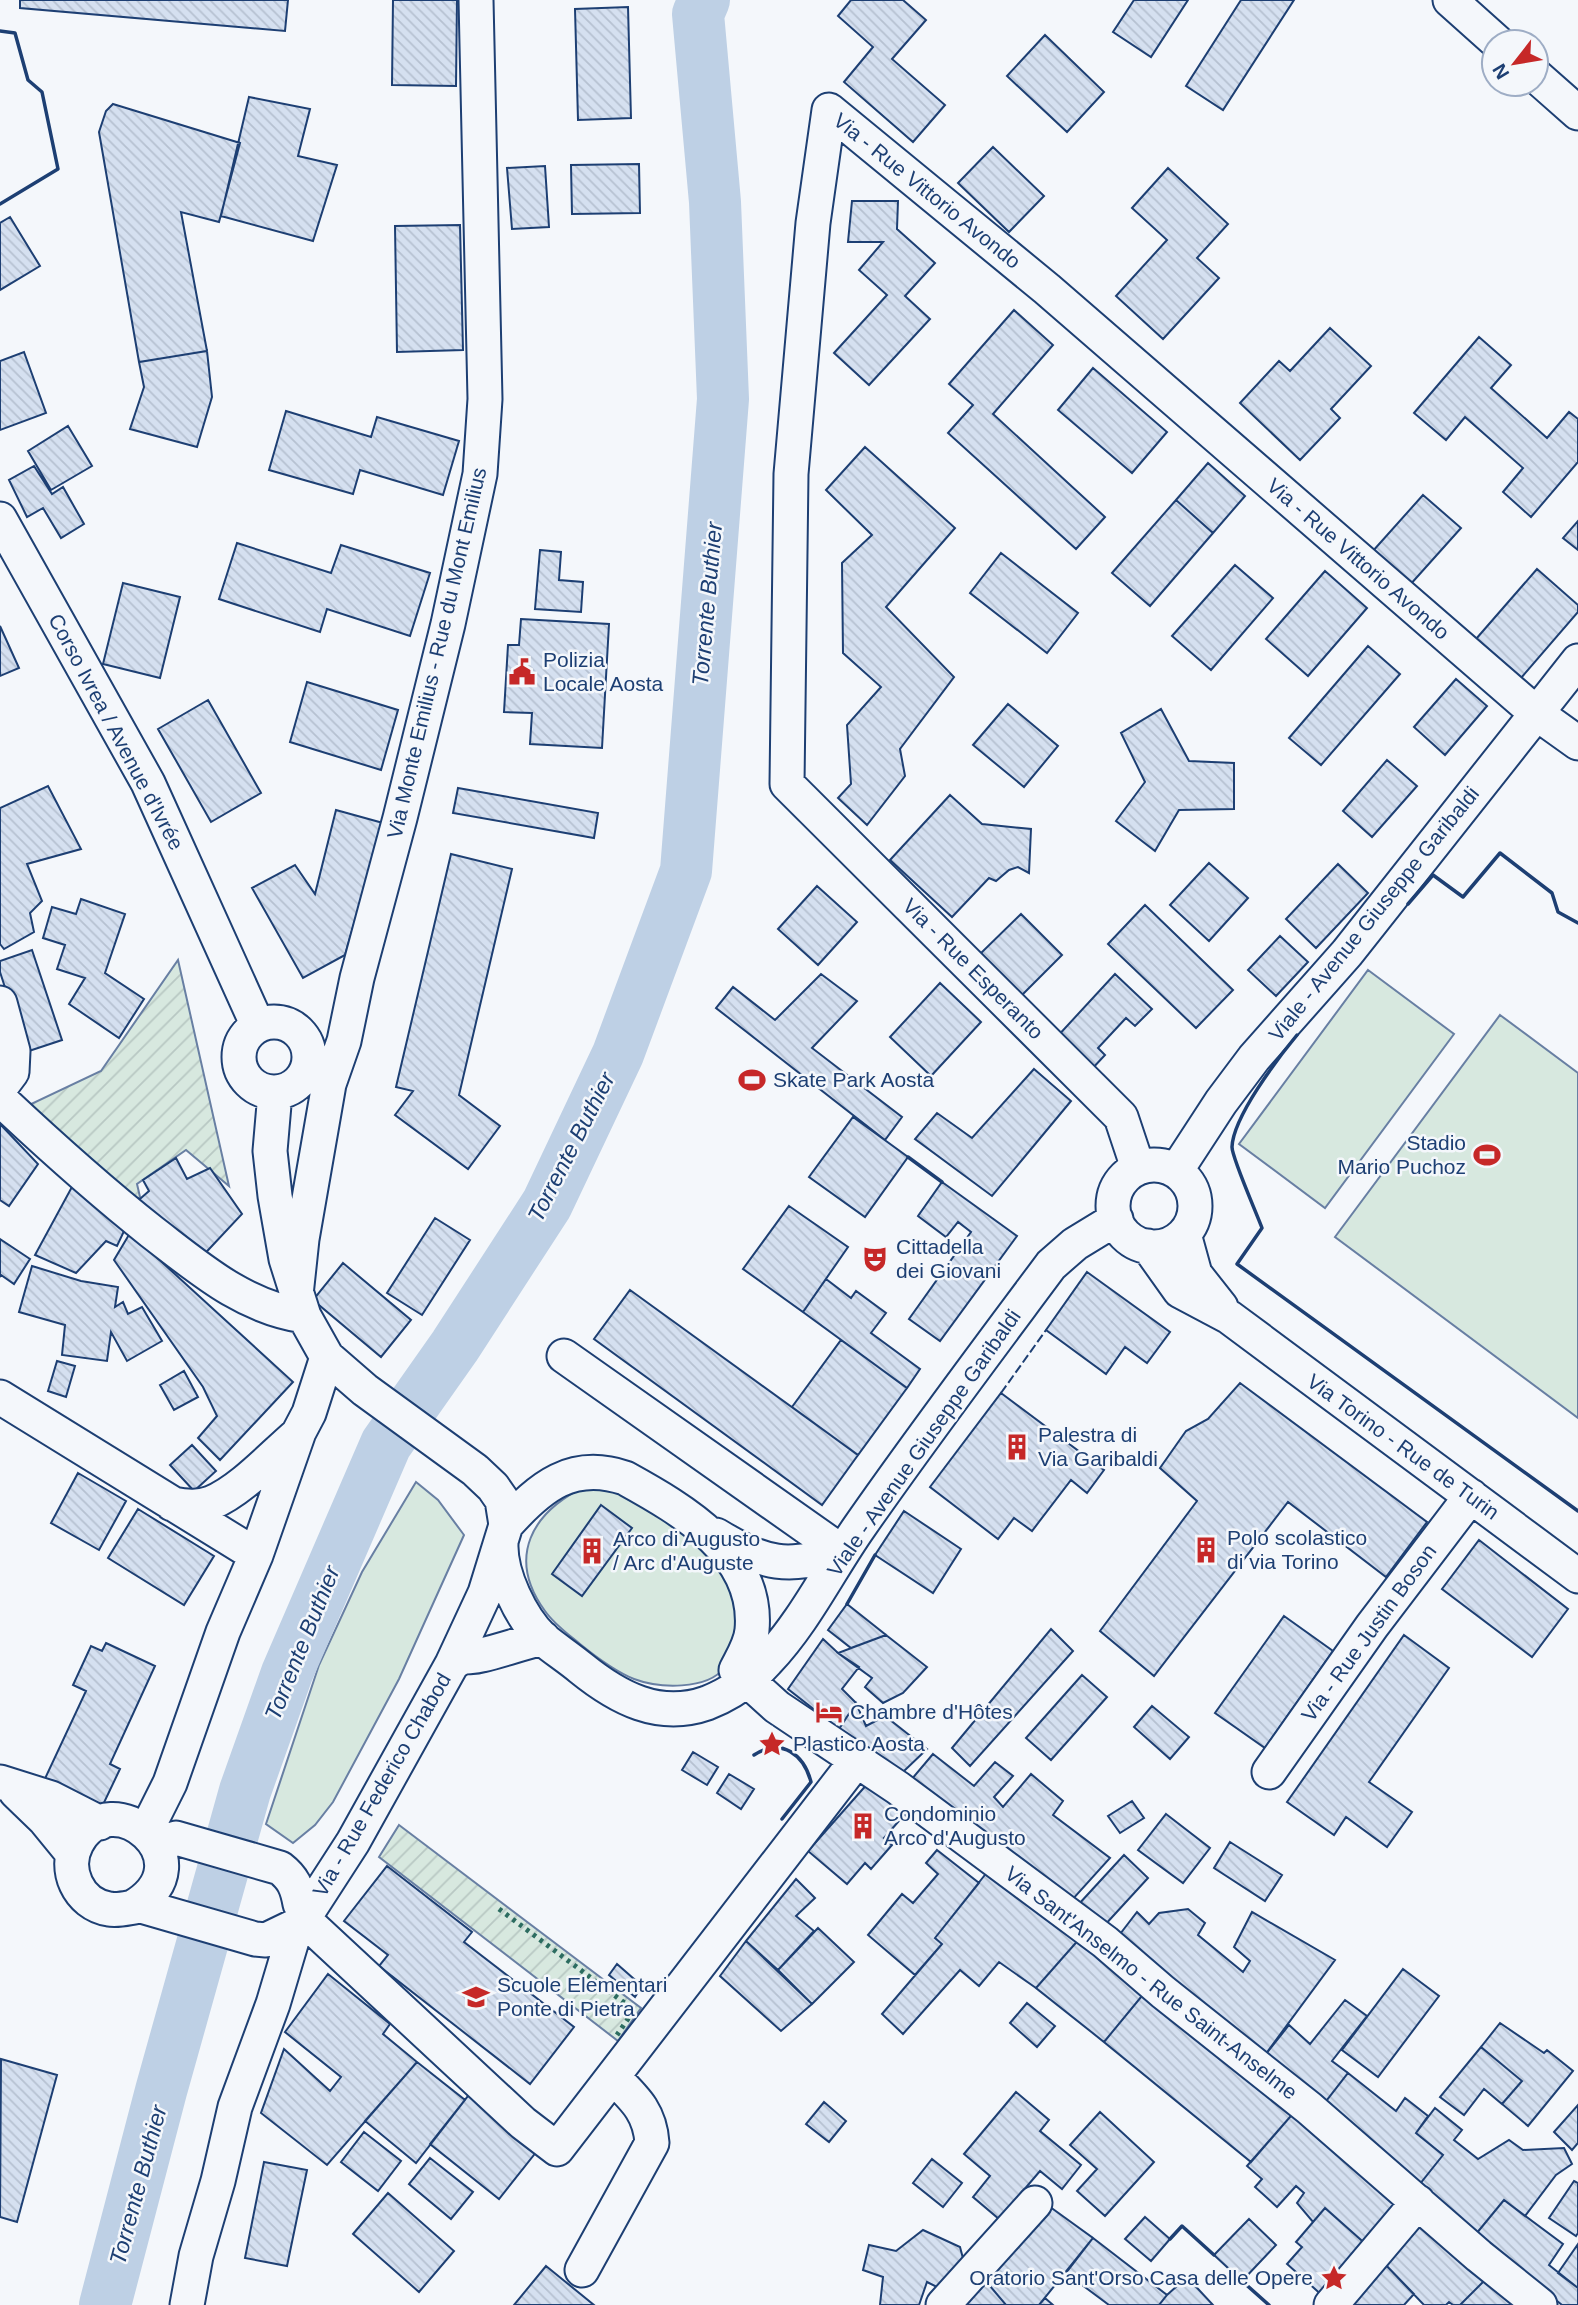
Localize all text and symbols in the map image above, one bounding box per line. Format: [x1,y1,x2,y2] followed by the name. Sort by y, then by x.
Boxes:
[1480,28,1550,98] north arrow
[1488,60,1513,83] text: N
[829,108,1025,273] street label: Via - Rue Vittorio Avondo
[383,465,490,841] street label: Via Monte Emilius - Rue du Mont Emilius
[1263,473,1454,644] street label: Via - Rue Vittorio Avondo
[687,520,727,687] water label: Torrente Buthier
[44,610,189,854] street label: Corso Ivrea / Avenue d'Ivrée
[543,648,664,695] place label: Polizia Locale Aosta
[507,657,537,687] public building icon: Polizia Locale Aosta
[1264,782,1483,1045] street label: Viale - Avenue Giuseppe Garibaldi
[898,894,1048,1044] street label: Via - Rue Esperanto
[737,1065,767,1095] sports icon: Skate Park Aosta
[522,1067,620,1226] water label: Torrente Buthier
[773,1068,934,1091] place label: Skate Park Aosta
[1338,1131,1466,1178] place label: Stadio Mario Puchoz
[1472,1140,1502,1170] sports icon: Stadio Mario Puchoz
[896,1235,1001,1282] place label: Cittadella dei Giovani
[860,1244,890,1274] theatre icon: Cittadella dei Giovani
[822,1305,1025,1580] street label: Viale - Avenue Giuseppe Garibaldi
[1303,1369,1504,1524] street label: Via Torino - Rue de Turin
[1038,1423,1158,1470] place label: Palestra di Via Garibaldi
[1002,1432,1032,1462] building icon: Palestra di Via Garibaldi
[1227,1526,1367,1573] place label: Polo scolastico di via Torino
[613,1527,760,1574] place label: Arco di Augusto / Arc d'Auguste
[1191,1535,1221,1565] building icon: Polo scolastico di via Torino
[577,1536,607,1566] building icon: Arco di Augusto / Arc d'Auguste
[1297,1540,1441,1726] street label: Via - Rue Justin Boson
[259,1561,345,1724] water label: Torrente Buthier
[308,1669,455,1901] street label: Via - Rue Federico Chabod
[814,1697,844,1727] hotel icon: Chambre d'Hôtes
[850,1700,1013,1723] place label: Chambre d'Hôtes
[757,1729,787,1759] place icon: Plastico Aosta
[793,1732,925,1755] place label: Plastico Aosta
[884,1802,1026,1849] place label: Condominio Arco d'Augusto
[848,1811,878,1841] building icon: Condominio Arco d'Augusto
[1001,1861,1302,2104] street label: Via Sant'Anselmo - Rue Saint-Anselme
[497,1973,667,2020] place label: Scuole Elementari Ponte di Pietra
[461,1982,491,2012] school or university icon: Scuole Elementari Ponte di Pietra
[104,2101,172,2268] water label: Torrente Buthier
[1319,2263,1349,2293] place icon: Oratorio Sant'Orso Casa delle Opere
[969,2266,1313,2289] place label: Oratorio Sant'Orso Casa delle Opere

